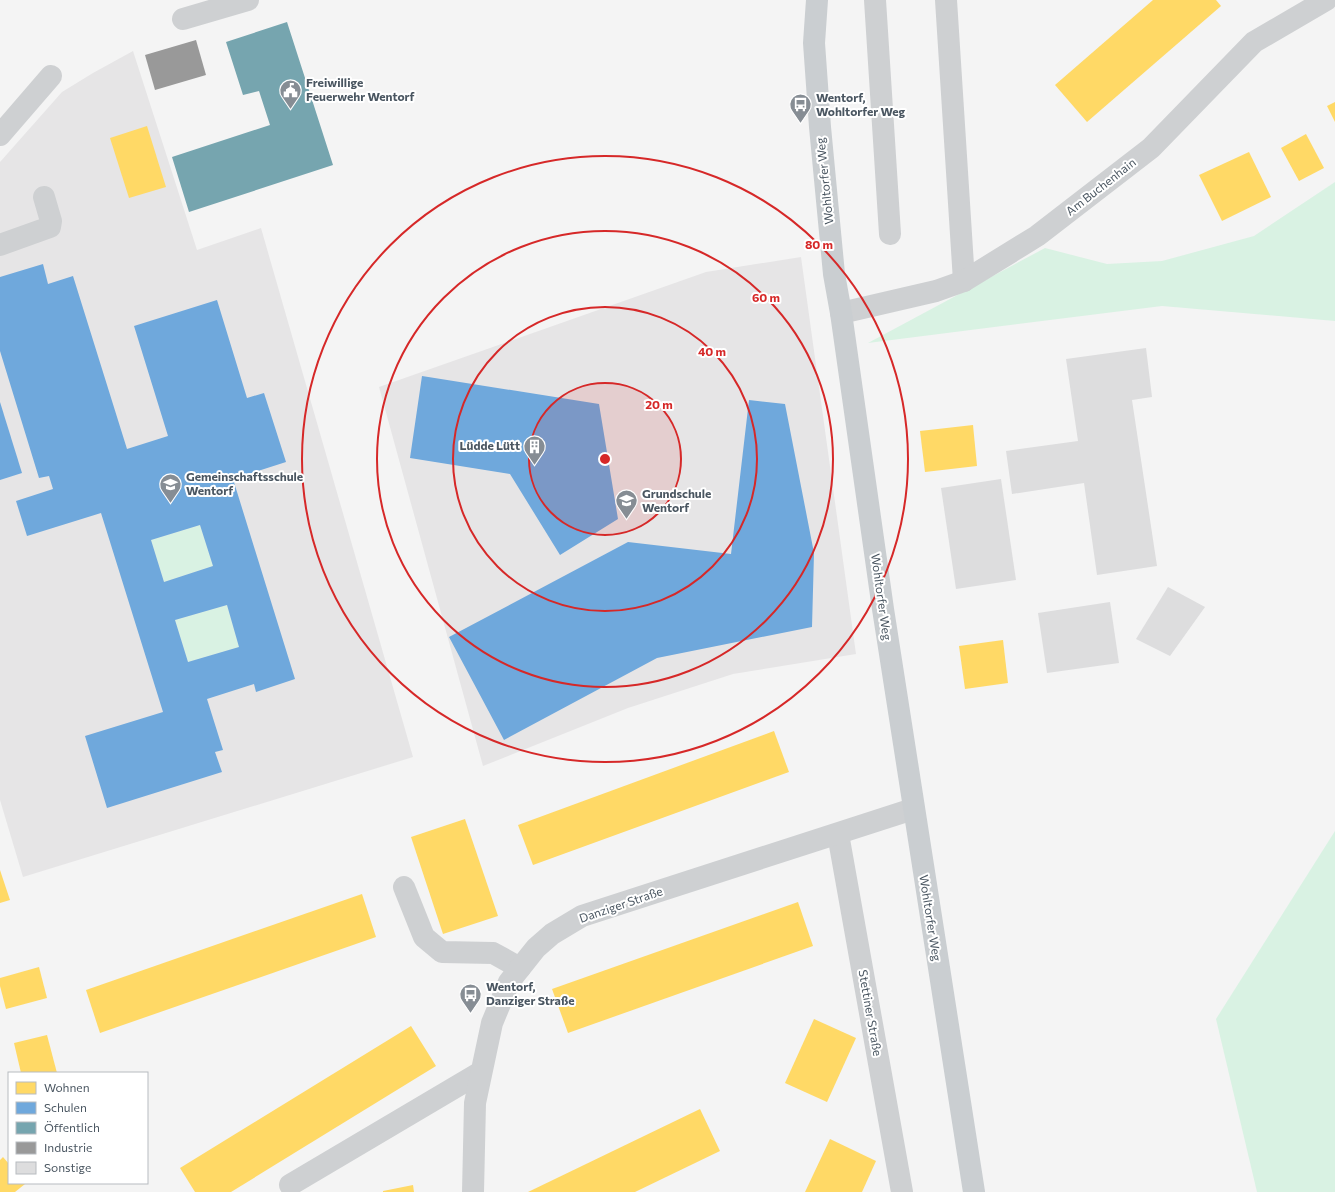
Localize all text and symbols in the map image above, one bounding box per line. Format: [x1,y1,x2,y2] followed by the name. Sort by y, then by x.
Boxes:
[306,75,415,103] place label: Freiwillige Feuerwehr Wentorf
[277,77,303,110] public building icon: Freiwillige Feuerwehr Wentorf
[816,90,906,118] place label: Wentorf, Wohltorfer Weg
[787,92,813,125] bus stop icon: Wentorf, Wohltorfer Weg
[812,136,836,225] street label: Wohltorfer Weg
[1063,155,1138,218] street label: Am Buchenhain
[805,237,833,251] text: 80 m
[752,290,780,304] text: 60 m
[698,344,726,358] text: 40 m
[645,397,673,411] text: 20 m
[522,433,548,466] building icon: Lüdde Lütt
[460,438,520,452] place label: Lüdde Lütt
[598,452,612,466] centre of rings
[186,469,303,497] place label: Gemeinschaftsschule Wentorf
[157,471,183,504] school or university icon: Gemeinschaftsschule Wentorf
[642,486,711,514] place label: Grundschule Wentorf
[614,488,640,521] school or university icon: Grundschule Wentorf
[869,553,895,642] street label: Wohltorfer Weg
[917,874,945,963] street label: Wohltorfer Weg
[577,883,664,925] street label: Danziger Straße
[856,968,885,1057] street label: Stettiner Straße
[486,979,575,1007] place label: Wentorf, Danziger Straße
[457,981,483,1014] bus stop icon: Wentorf, Danziger Straße
[8,1072,148,1184] legend
[44,1080,90,1094] text: Wohnen
[44,1100,87,1114] text: Schulen
[44,1120,100,1134] text: Öffentlich
[44,1140,92,1154] text: Industrie
[44,1160,91,1174] text: Sonstige

